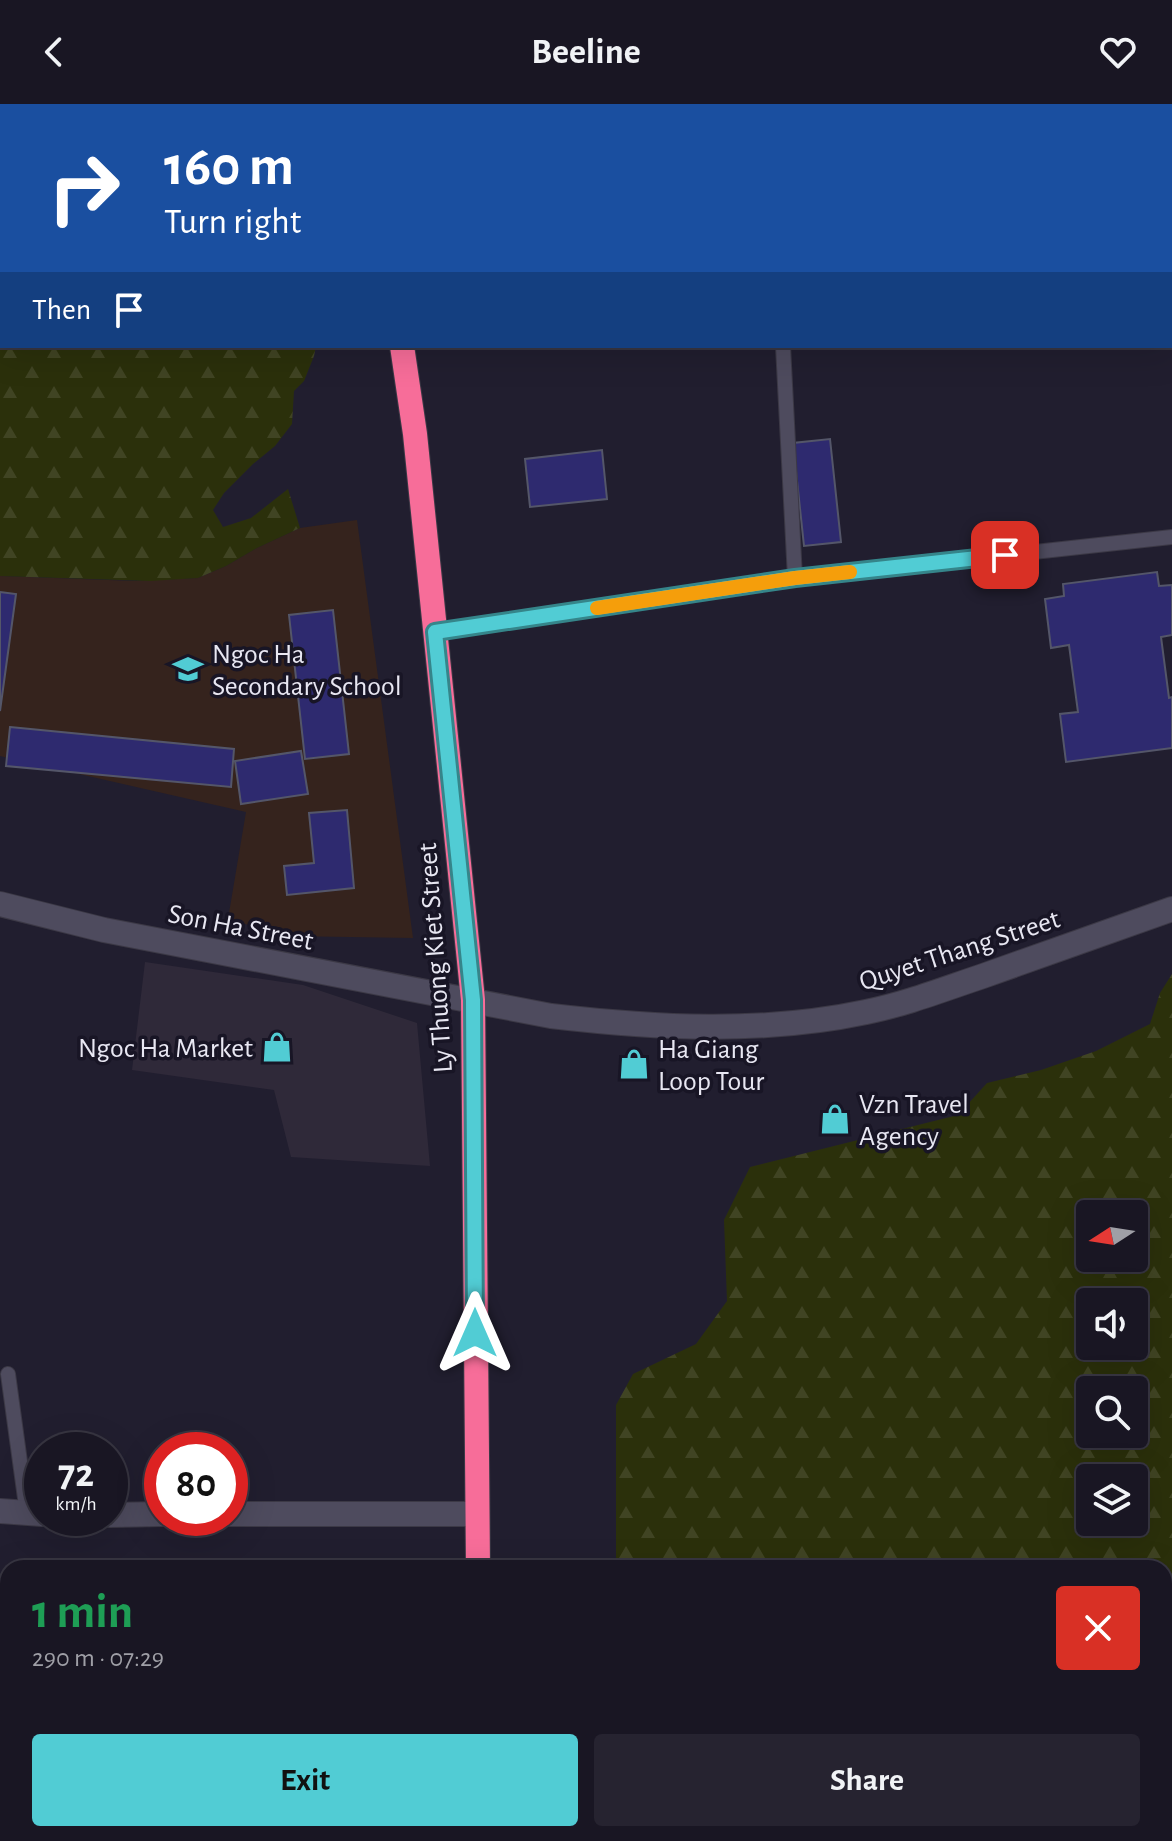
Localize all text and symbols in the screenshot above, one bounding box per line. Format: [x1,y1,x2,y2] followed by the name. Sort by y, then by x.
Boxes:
[32,30,76,74] icon: back
[1096,30,1140,74] icon: heart
[531,34,641,70] text: Beeline
[32,136,136,240] icon: right
[164,139,294,195] text: 160 m
[164,204,301,240] text: Turn right
[107,288,151,332] icon: arrive
[32,295,91,325] text: Then
[971,521,1039,589] pin
[983,533,1027,577] icon: arrive
[212,641,402,701] place label: Ngoc Ha Secondary School
[171,652,205,686] school or university icon: Ngoc Ha Secondary School
[414,842,458,1074] street label: Ly Thuong Kiet Street
[166,900,316,956] street label: Son Ha Street
[856,905,1063,997] street label: Quyet Thang Street
[260,1030,294,1064] shop icon: Ngoc Ha Market
[78,1035,253,1063] place label: Ngoc Ha Market
[658,1036,764,1096] place label: Ha Giang Loop Tour
[617,1047,651,1081] shop icon: Ha Giang Loop Tour
[859,1091,969,1151] place label: Vzn Travel Agency
[818,1102,852,1136] shop icon: Vzn Travel Agency
[1076,1200,1148,1272] north arrow
[1076,1200,1148,1536] map controls
[1076,1288,1148,1360] button: sound
[433,1291,517,1375] position arrow
[1076,1376,1148,1448] button: search
[144,1432,248,1536] speed limit sign: 80
[58,1454,94,1494] text: 72
[1076,1464,1148,1536] button: layers
[55,1494,97,1514] text: km/h
[1056,1586,1140,1670] button: close
[32,1589,133,1637] text: 1 min
[32,1645,164,1671] text: 290 m · 07:29
[32,1734,578,1826] button: Exit
[594,1734,1140,1826] button: Share

